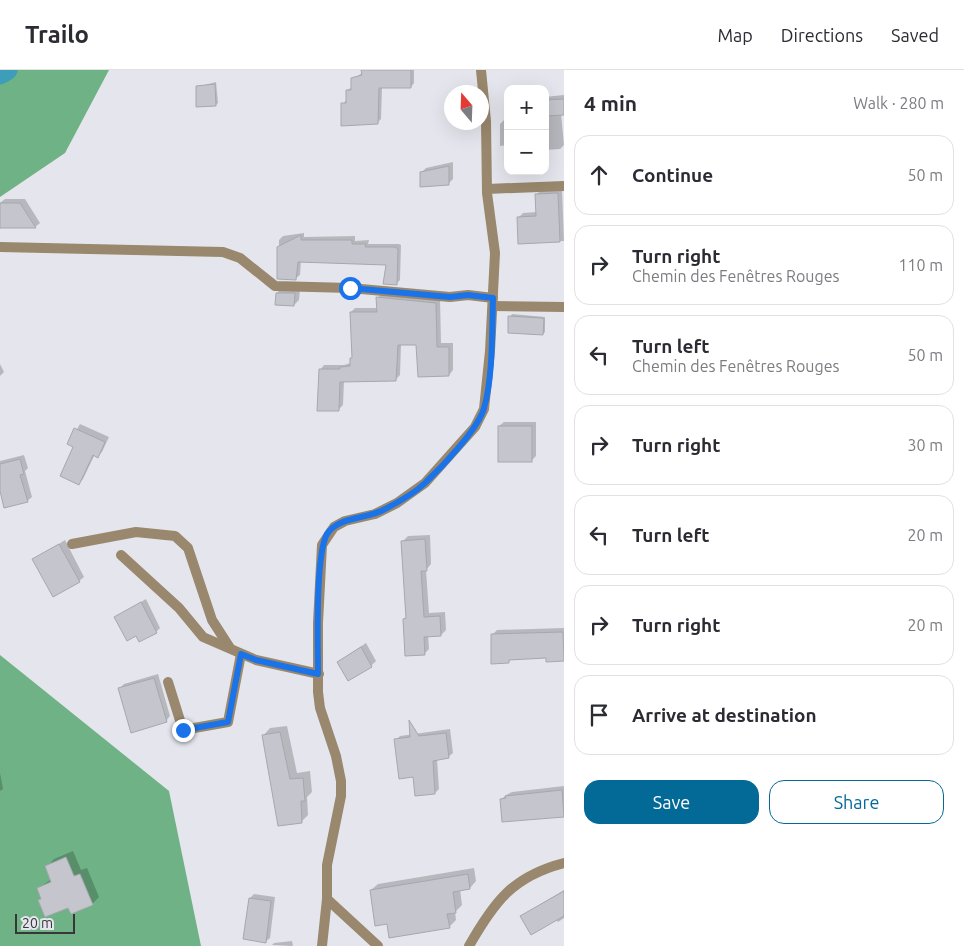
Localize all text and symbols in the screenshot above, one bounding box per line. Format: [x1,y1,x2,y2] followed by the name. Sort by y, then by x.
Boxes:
[25,21,89,48] text: Trailo
[717,25,753,45] text: Map
[781,25,863,45] text: Directions
[891,25,939,45] text: Saved
[444,85,489,130] north arrow
[504,85,549,175] map controls
[504,85,549,130] button: +
[584,91,637,115] text: 4 min
[853,94,944,112] text: Walk · 280 m
[504,130,549,175] button: −
[585,161,613,189] icon: ahead
[632,164,713,186] text: Continue
[907,166,943,184] text: 50 m
[632,245,720,267] text: Turn right
[585,251,613,279] icon: right
[898,256,943,274] text: 110 m
[632,267,839,285] text: Chemin des Fenêtres Rouges
[339,277,362,300] route start
[632,335,710,357] text: Turn left
[585,341,613,369] icon: left
[907,346,943,364] text: 50 m
[632,357,839,375] text: Chemin des Fenêtres Rouges
[585,431,613,459] icon: right
[632,434,720,456] text: Turn right
[907,436,943,454] text: 30 m
[585,521,613,549] icon: left
[632,524,710,546] text: Turn left
[907,526,943,544] text: 20 m
[585,611,613,639] icon: right
[632,614,720,636] text: Turn right
[907,616,943,634] text: 20 m
[585,701,613,729] icon: arrive
[632,704,817,726] text: Arrive at destination
[172,719,195,742] route end
[584,780,759,824] button: Save
[769,780,944,824] button: Share
[15,911,75,934] scale bar
[22,915,53,931] text: 20 m

